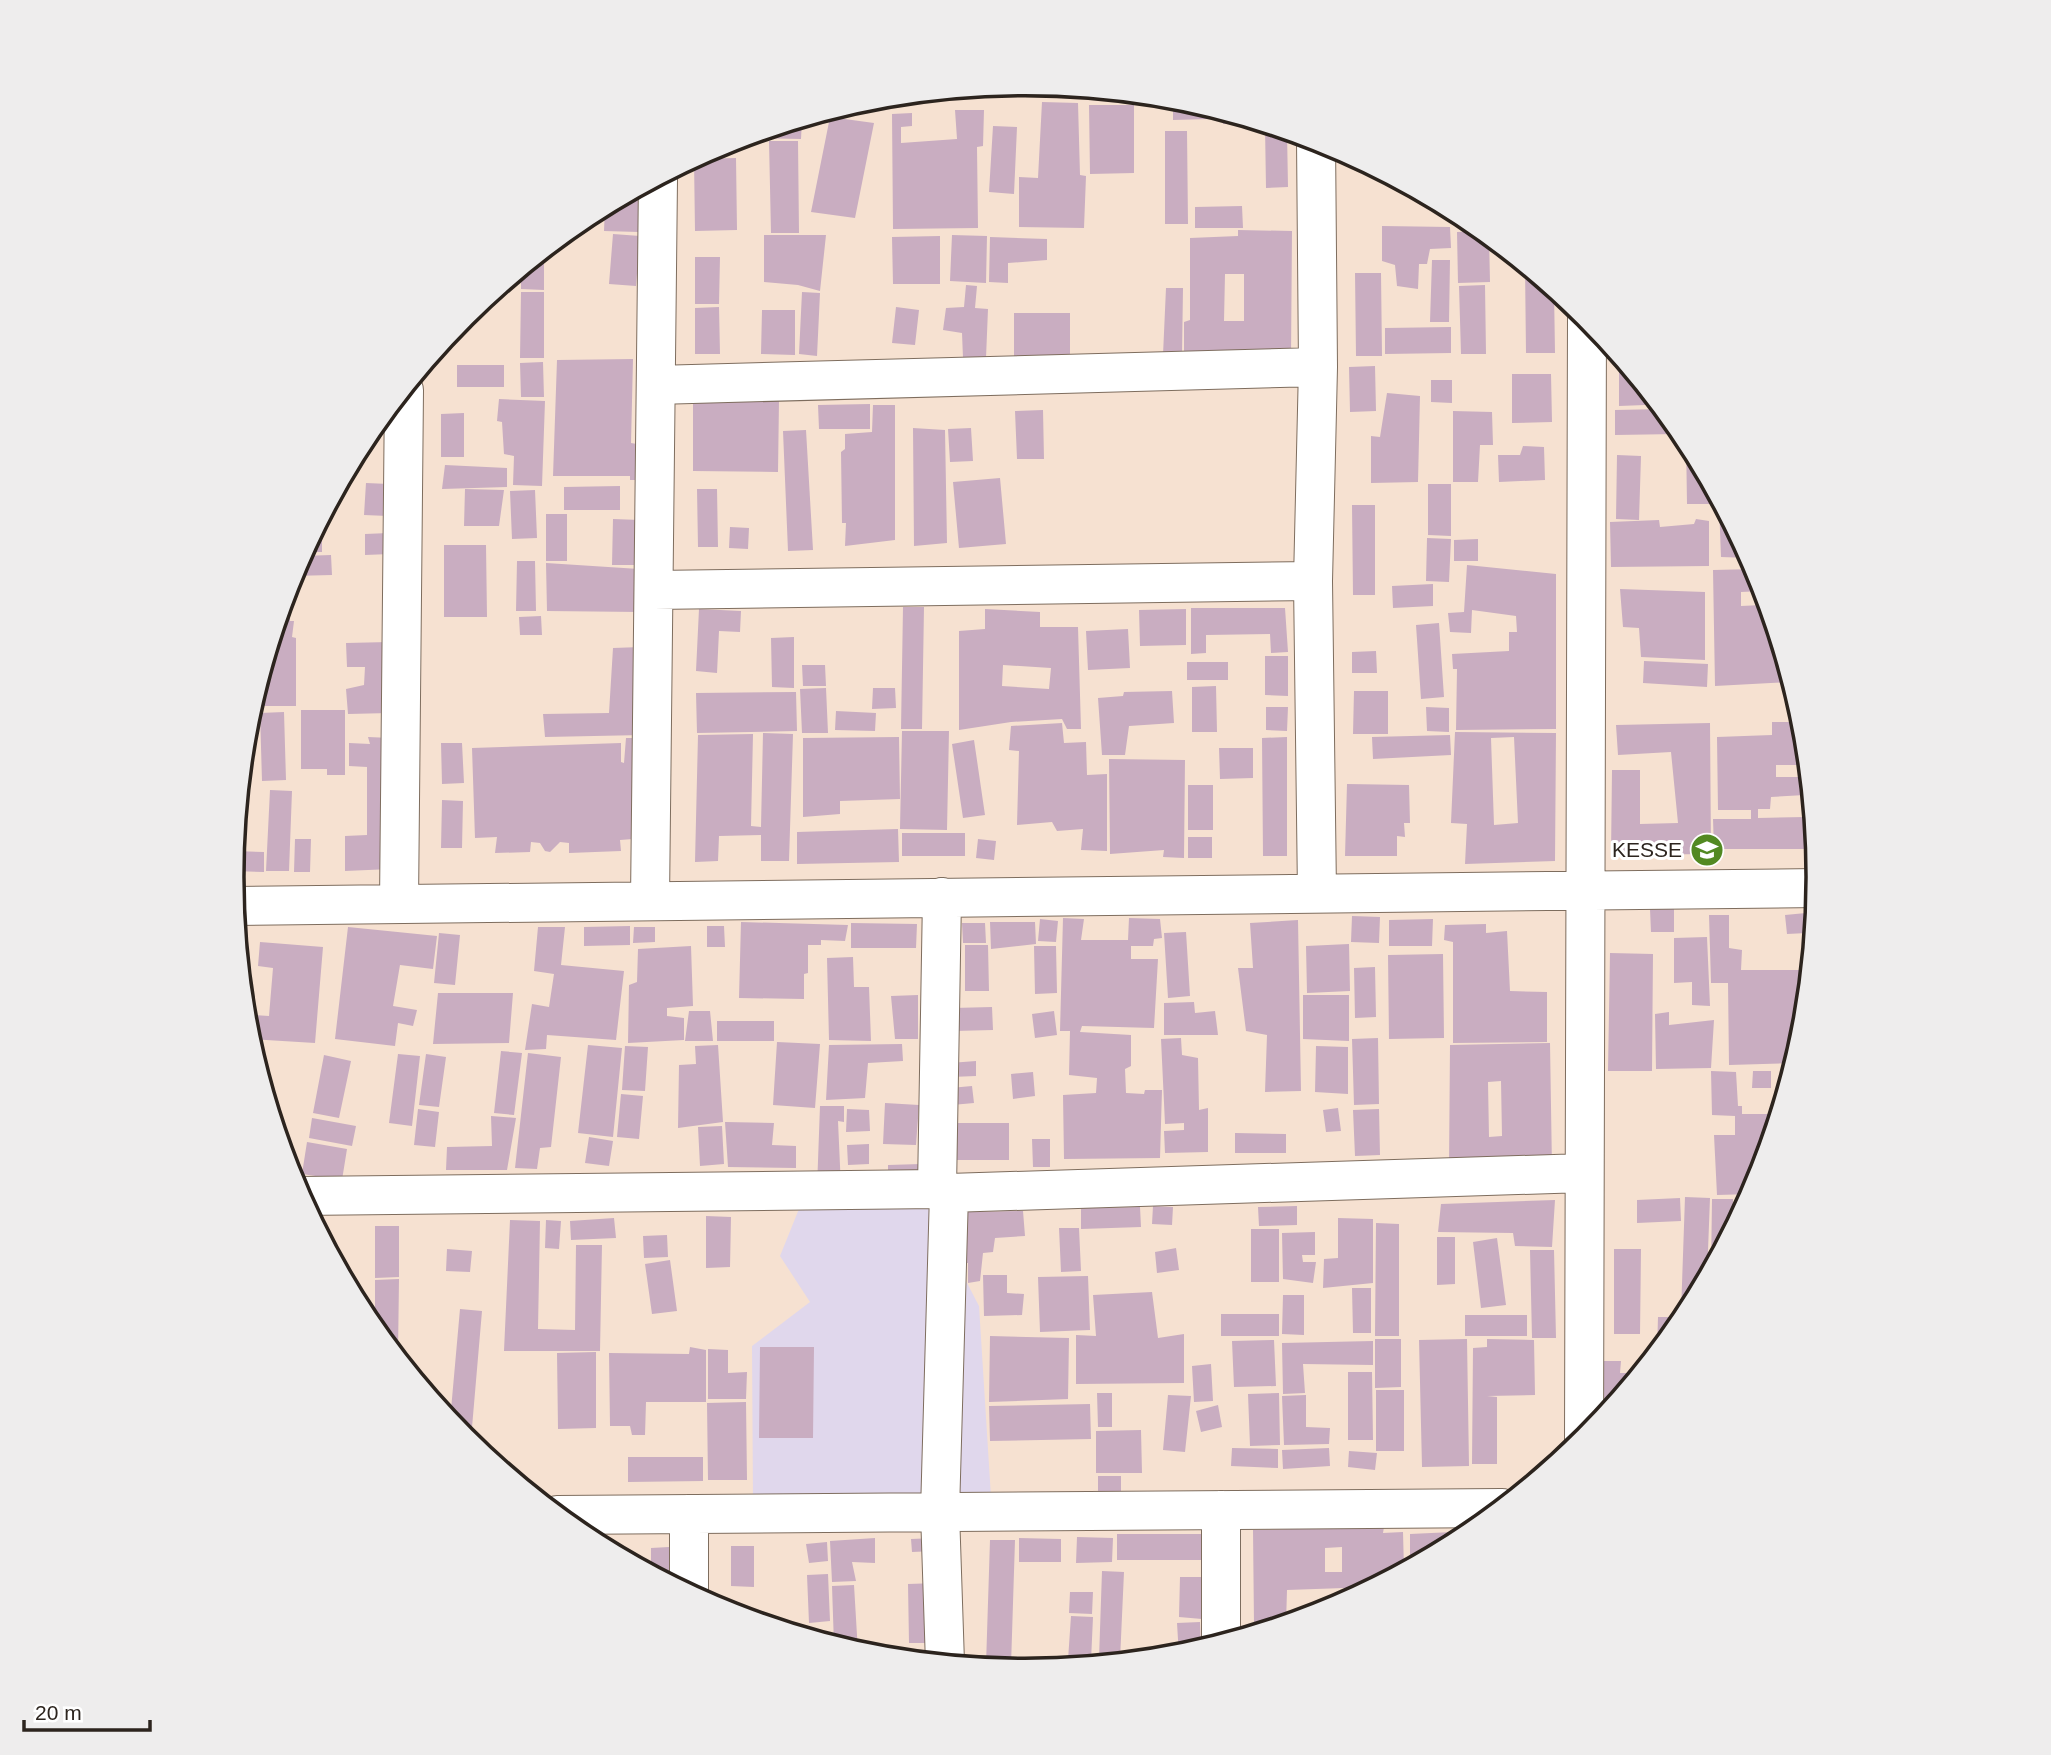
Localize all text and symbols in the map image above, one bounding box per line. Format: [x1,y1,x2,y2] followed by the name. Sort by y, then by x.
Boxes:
[1688,831,1726,869] school or university icon: KESSE
[1612,838,1682,861] place label: KESSE
[24,1688,150,1732] scale bar
[35,1701,82,1724] text: 20 m

